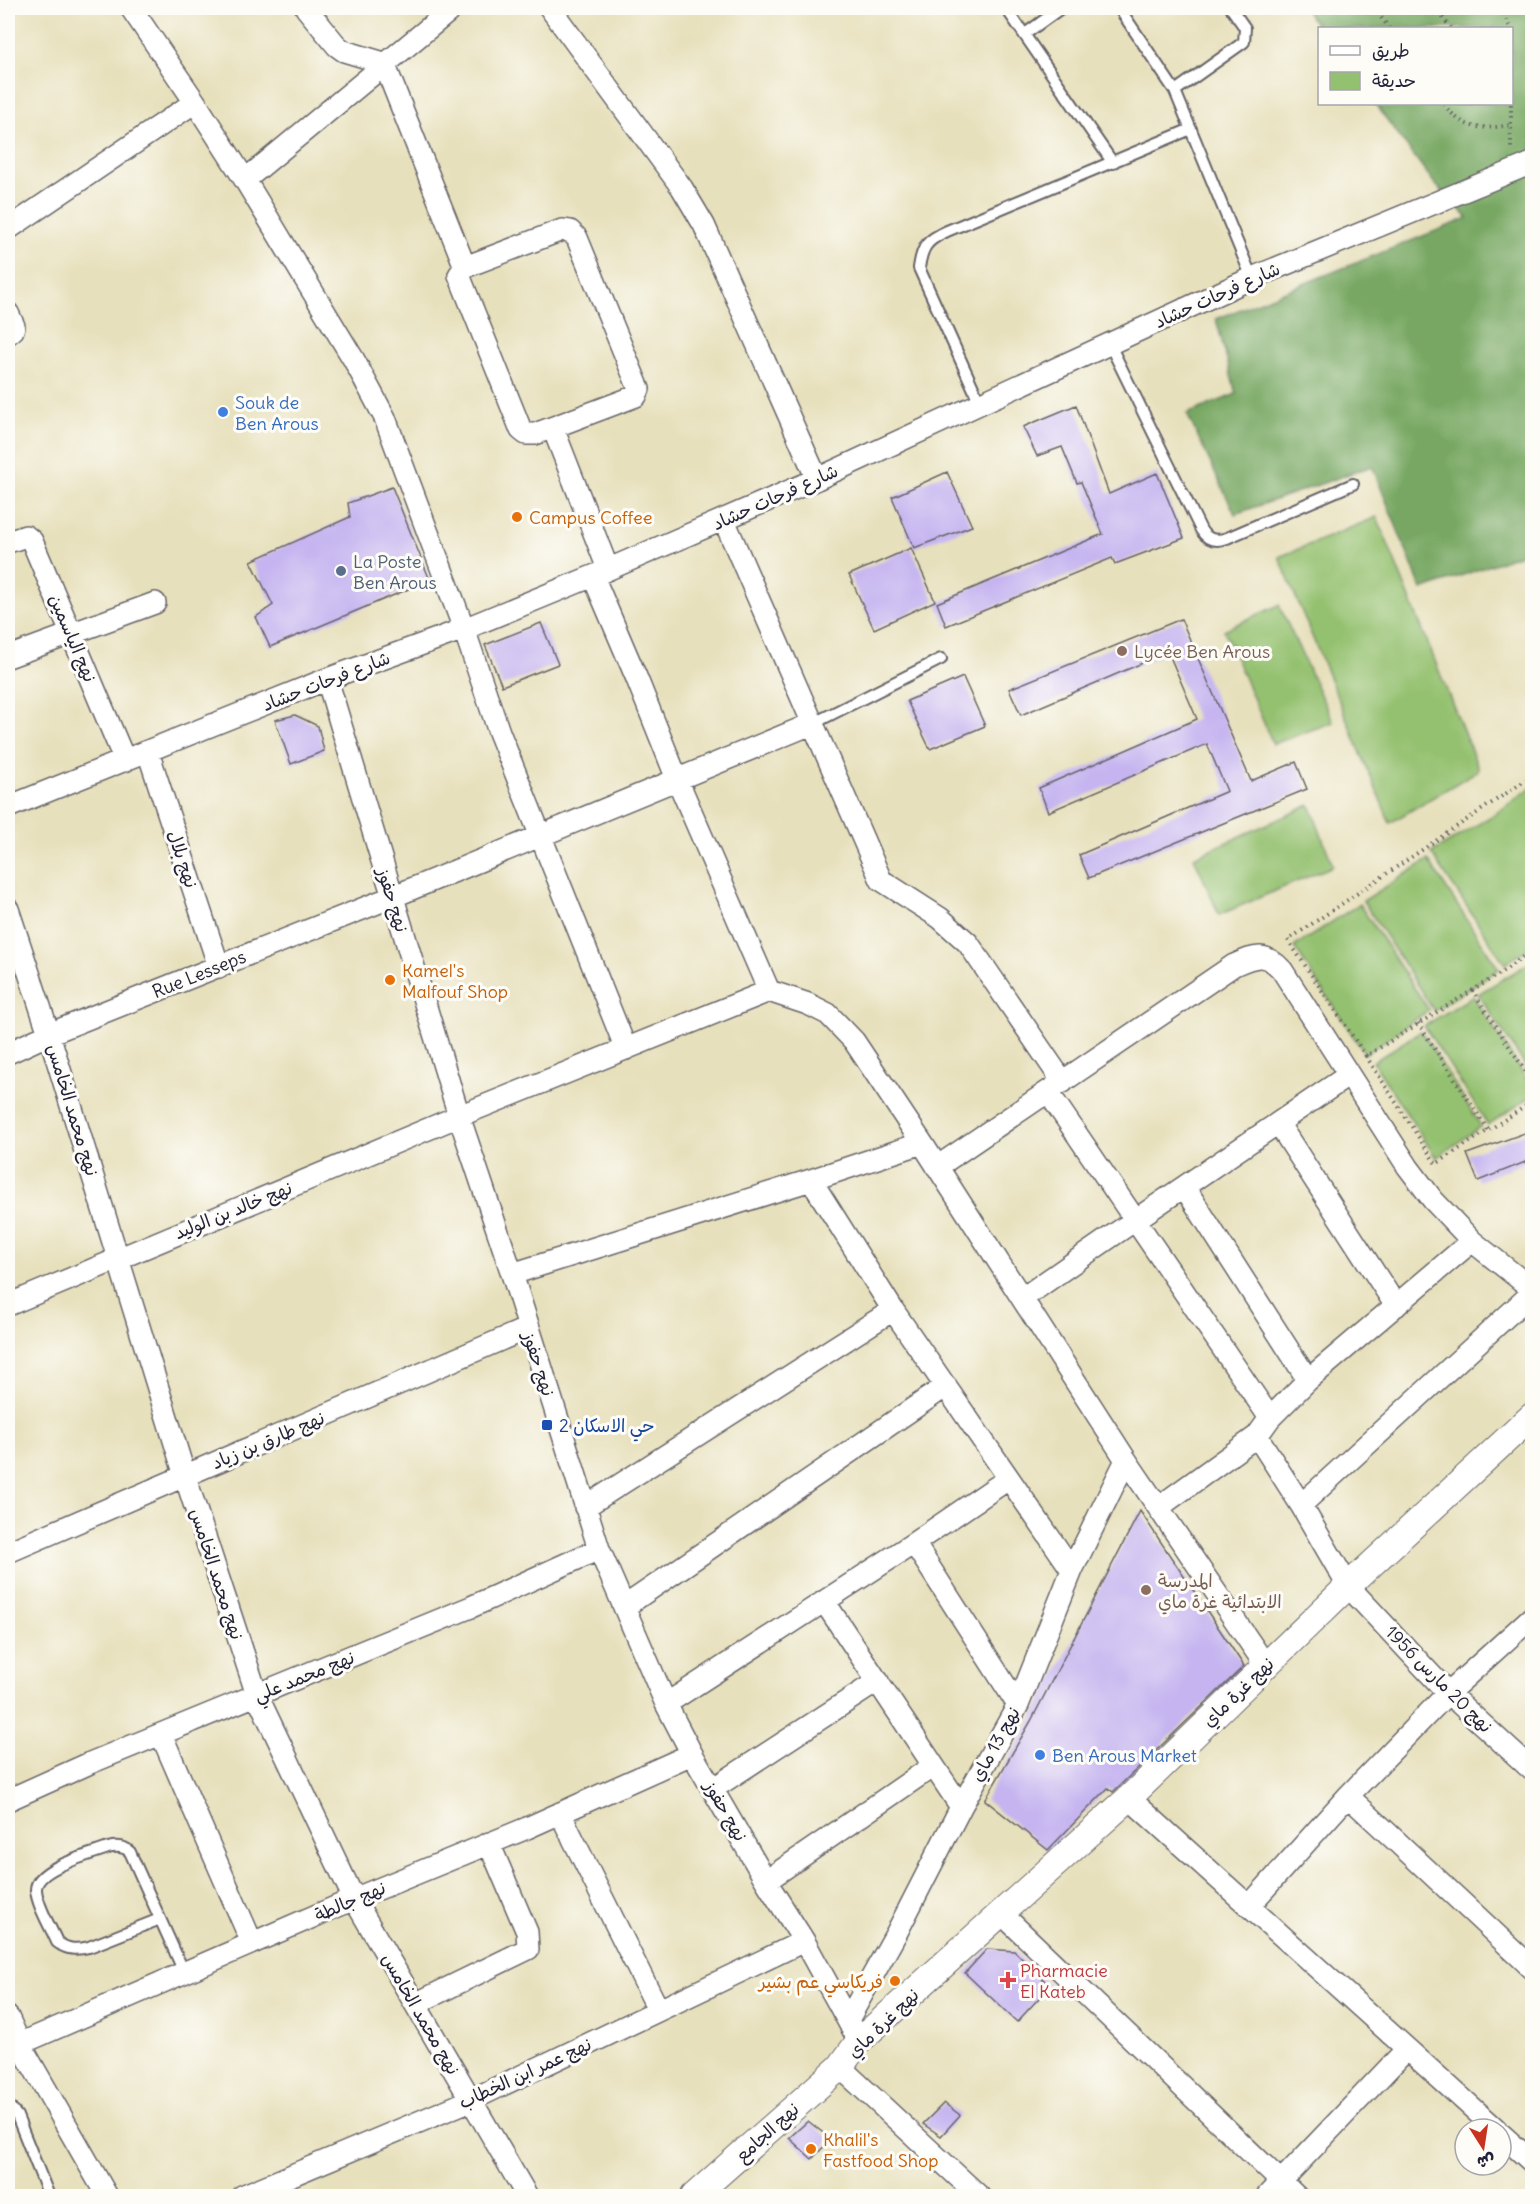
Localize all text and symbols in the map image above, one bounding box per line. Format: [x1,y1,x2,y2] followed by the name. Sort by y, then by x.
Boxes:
[1318,27,1513,105] legend
[1372,39,1410,62] text: طريق
[1372,69,1416,92] text: حديقة
[1151,257,1284,334] street label: شارع فرحات حشاد
[235,391,319,435] place label: Souk de Ben Arous
[216,405,230,419] marker: Souk de Ben Arous
[709,459,842,536] street label: شارع فرحات حشاد
[529,506,652,529] place label: Campus Coffee
[510,510,524,524] marker: Campus Coffee
[353,550,437,594] place label: La Poste Ben Arous
[334,564,348,578] marker: La Poste Ben Arous
[43,590,102,686] street label: نهج الياسمين
[1134,640,1270,663] place label: Lycée Ben Arous
[1115,644,1129,658] marker: Lycée Ben Arous
[259,646,394,717] street label: شارع فرحات حشاد
[162,827,203,891] street label: نهج بلال
[371,863,414,935] street label: نهج حفوز
[149,945,249,1003] street label: Rue Lesseps
[402,959,508,1003] place label: Kamel's Malfouf Shop
[383,973,397,987] marker: Kamel's Malfouf Shop
[41,1041,104,1179] street label: نهج محمد الخامس
[171,1176,296,1245] street label: نهج خالد بن الوليد
[516,1327,560,1399] street label: نهج حفوز
[208,1406,328,1475] street label: نهج طارق بن زياد
[559,1414,655,1442] place label: حي الاسكان 2
[540,1418,554,1432] marker: حي الاسكان 2
[184,1505,249,1643] street label: نهج محمد الخامس
[1158,1569,1282,1615] place label: المدرسة الابتدائية غرة ماي
[1139,1583,1153,1597] marker: المدرسة الابتدائية غرة ماي
[1380,1621,1497,1738] street label: نهج 20 مارس 1956
[250,1645,360,1711] street label: نهج محمد علي
[1197,1652,1280,1733] street label: نهج غرة ماي
[965,1703,1027,1786] street label: نهج 13 ماي
[1052,1744,1197,1767] place label: Ben Arous Market
[1033,1748,1047,1762] marker: Ben Arous Market
[698,1775,753,1846] street label: نهج حفوز
[311,1876,389,1927] street label: نهج جالطة
[376,1949,465,2079] street label: نهج محمد الخامس
[1020,1959,1108,2003] place label: Pharmacie El Kateb
[757,1970,883,1998] place label: فريكاسي عم بشير
[1001,1973,1015,1987] marker: Pharmacie El Kateb
[888,1974,902,1988] marker: فريكاسي عم بشير
[842,1983,925,2064] street label: نهج غرة ماي
[455,2032,595,2115] street label: نهج عمر ابن الخطاب
[730,2097,805,2168] street label: نهج الجامع
[1453,2117,1513,2177] north arrow
[823,2128,938,2172] place label: Khalil's Fastfood Shop
[804,2142,818,2156] marker: Khalil's Fastfood Shop
[1475,2150,1497,2173] text: ش

